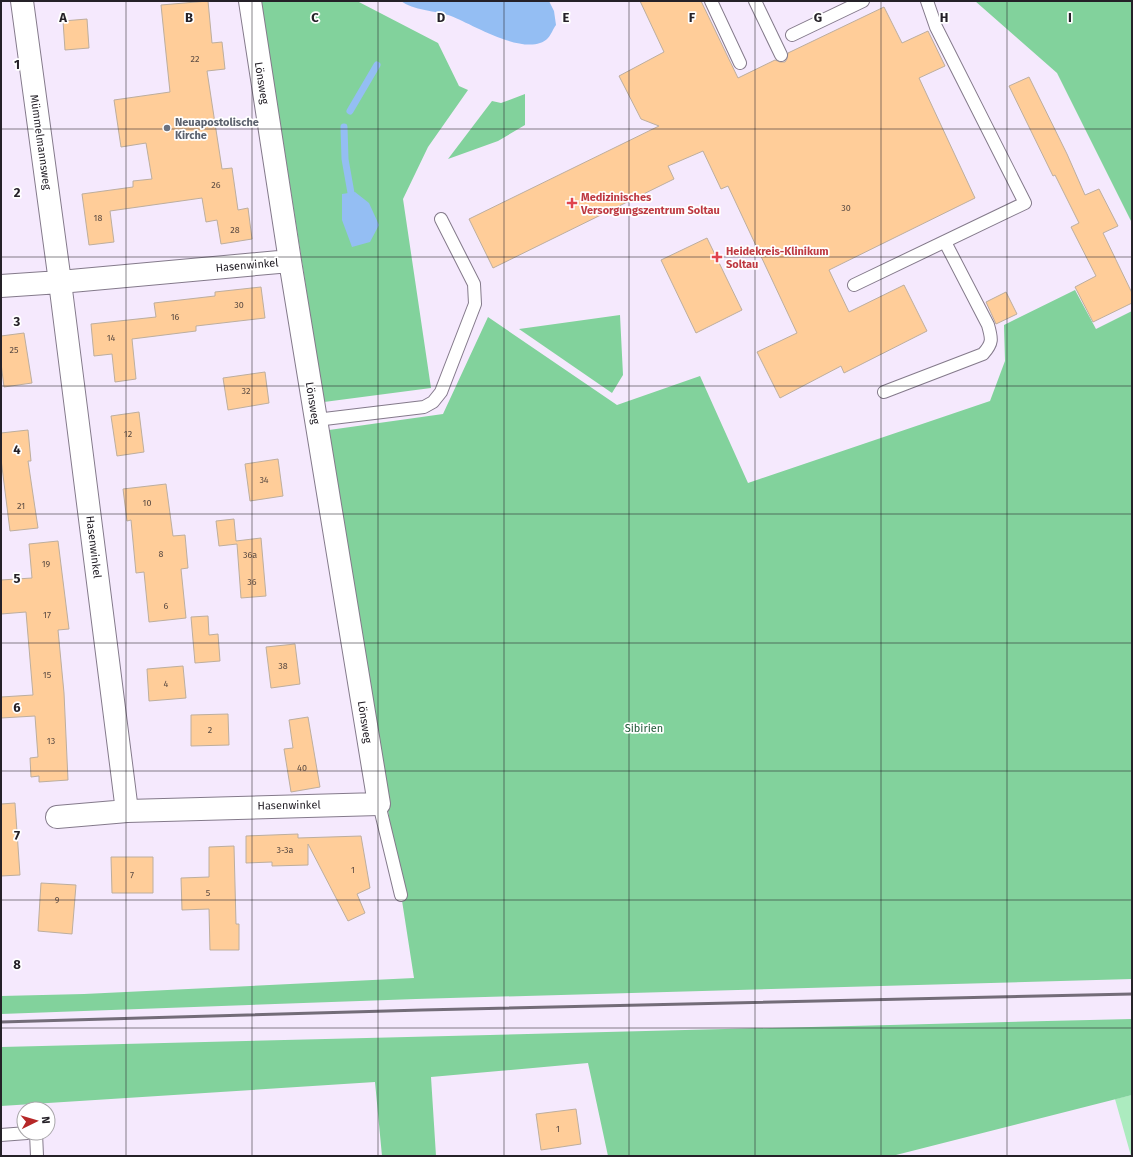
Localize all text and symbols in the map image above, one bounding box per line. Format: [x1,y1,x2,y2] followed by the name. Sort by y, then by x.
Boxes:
[58,10,67,25] text: A
[185,10,193,25] text: B
[311,10,319,25] text: C
[437,10,446,25] text: D
[563,10,570,25] text: E
[689,10,696,25] text: F
[814,10,822,25] text: G
[940,10,948,25] text: H
[1068,10,1072,25] text: I
[191,54,199,64] house number: 22
[14,57,20,72] text: 1
[252,61,271,105] street label: Lönsweg
[27,94,54,191] street label: Mümmelmannsweg
[175,116,259,142] place label: Neuapostolische Kirche
[162,123,172,133] marker: Neuapostolische Kirche
[211,180,221,190] house number: 26
[14,185,21,200] text: 2
[580,191,720,217] place label: Medizinisches Versorgungszentrum Soltau
[566,197,578,209] marker: Medizinisches Versorgungszentrum Soltau
[841,203,851,213] house number: 30
[94,213,102,223] house number: 18
[230,225,240,235] house number: 28
[726,245,829,271] place label: Heidekreis-Klinikum Soltau
[711,251,723,263] marker: Heidekreis-Klinikum Soltau
[215,256,279,275] street label: Hasenwinkel
[234,300,244,310] house number: 30
[171,312,180,322] house number: 16
[13,314,21,329] text: 3
[107,333,116,343] house number: 14
[10,345,19,355] house number: 25
[303,381,322,425] street label: Lönsweg
[242,386,250,396] house number: 32
[124,429,132,439] house number: 12
[13,442,21,457] text: 4
[259,475,269,485] house number: 34
[143,498,151,508] house number: 10
[17,501,25,511] house number: 21
[83,515,104,579] street label: Hasenwinkel
[159,549,164,559] house number: 8
[243,550,257,560] house number: 36a
[42,559,51,569] house number: 19
[14,571,21,586] text: 5
[247,577,257,587] house number: 36
[164,601,169,611] house number: 6
[43,610,51,620] house number: 17
[278,661,288,671] house number: 38
[43,670,52,680] house number: 15
[164,679,169,689] house number: 4
[13,700,21,715] text: 6
[355,700,374,744] street label: Lönsweg
[625,722,663,735] park label: Sibirien
[208,725,212,735] house number: 2
[47,736,55,746] house number: 13
[297,763,307,773] house number: 40
[257,798,321,813] street label: Hasenwinkel
[14,828,20,843] text: 7
[277,845,294,855] house number: 3-3a
[351,865,355,875] house number: 1
[130,870,134,880] house number: 7
[206,888,211,898] house number: 5
[55,895,60,905] house number: 9
[13,957,21,972] text: 8
[16,1101,56,1141] north arrow
[39,1116,52,1124] text: N
[556,1124,560,1134] house number: 1

